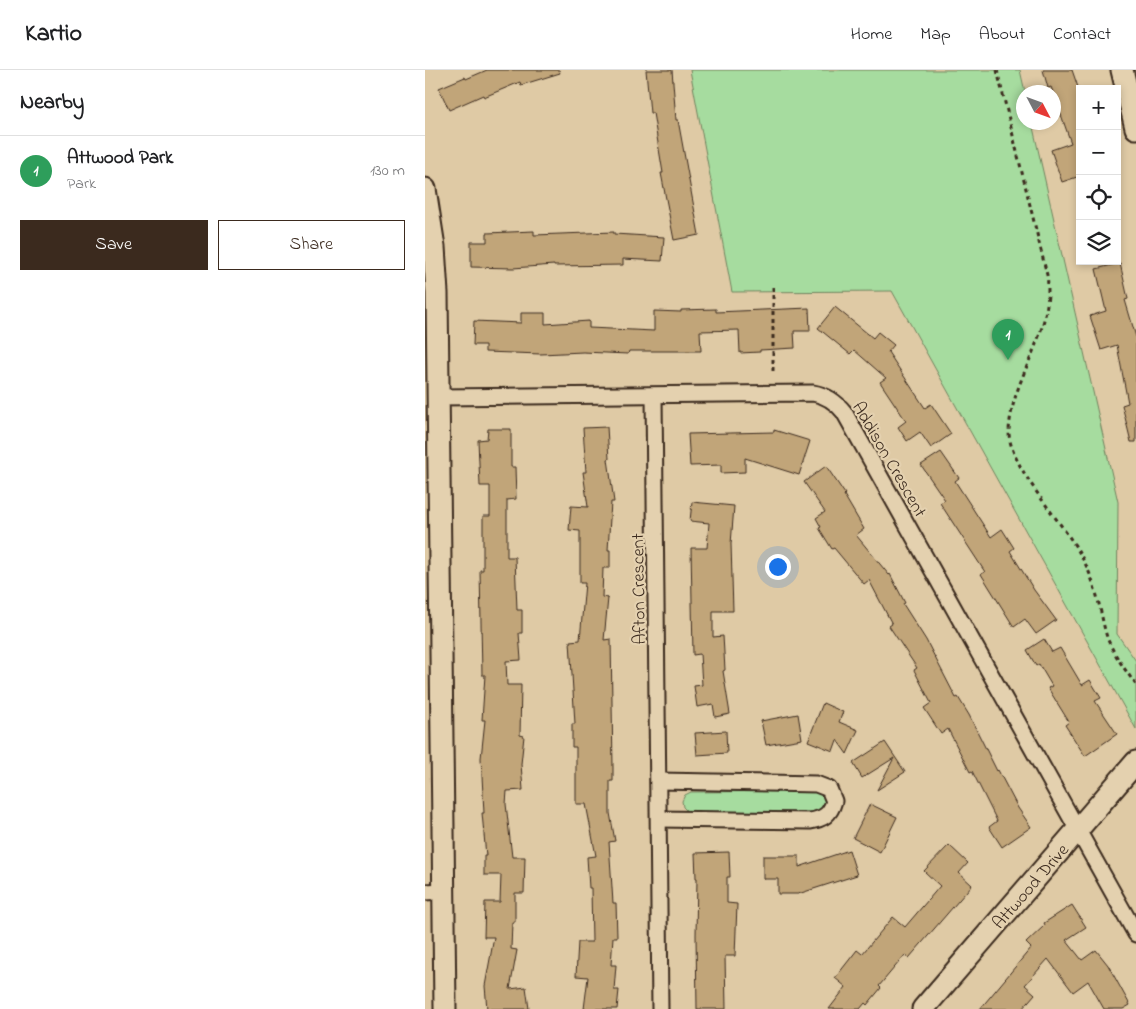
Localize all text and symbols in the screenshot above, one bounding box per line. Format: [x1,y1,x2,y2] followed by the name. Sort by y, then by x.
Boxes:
[25,17,82,52] text: Kartio
[851,22,892,48] text: Home
[920,22,951,48] text: Map
[979,22,1025,48] text: About
[1053,22,1111,48] text: Contact
[1016,85,1061,130] north arrow
[1076,85,1121,265] map controls
[1076,85,1121,130] button: +
[20,88,84,118] text: Nearby
[1076,130,1121,175] button: −
[67,145,173,172] text: Attwood Park
[33,159,39,183] text: 1
[370,159,405,183] text: 130 m
[67,172,96,196] text: Park
[1076,175,1121,220] button: locate
[20,220,208,270] button: Save
[218,220,405,270] button: Share
[1076,220,1121,265] button: layers
[992,319,1024,360] pin: 1
[844,397,932,523] street label: Addison Crescent
[626,533,654,645] street label: Afton Crescent
[765,554,791,580] your location
[987,838,1077,936] street label: Attwood Drive

